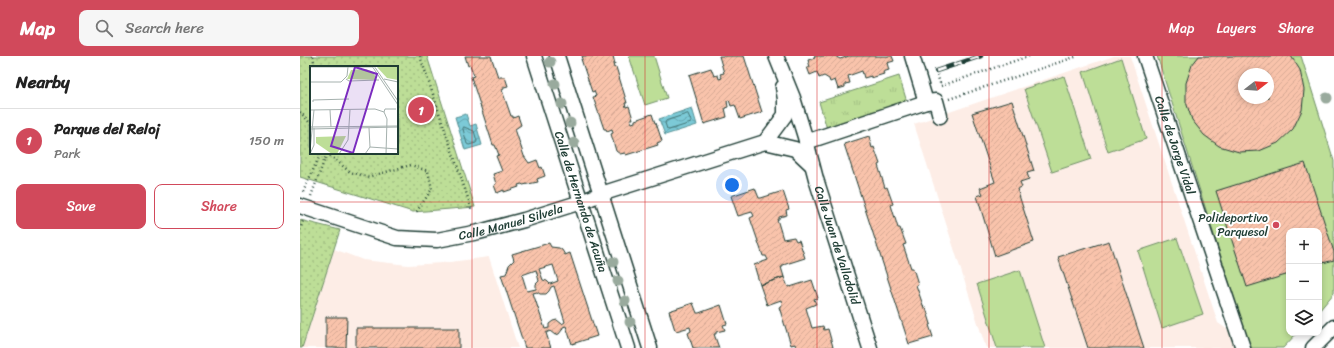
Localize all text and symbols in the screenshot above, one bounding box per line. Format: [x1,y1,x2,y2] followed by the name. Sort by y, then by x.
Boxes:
[79,10,359,46] search box
[20,12,55,45] text: Map
[125,15,204,41] text: Search here
[1169,16,1194,41] text: Map
[1216,16,1256,41] text: Layers
[1278,16,1314,41] text: Share
[93,17,115,39] icon: search
[310,66,398,154] inset map
[16,67,70,97] text: Nearby
[1238,68,1274,104] north arrow
[1148,93,1202,198] street label: Calle de Jorge Vidal
[408,95,434,125] pin: 1
[54,116,160,142] text: Parque del Reloj
[548,128,614,275] street label: Calle de Hernando de Acuña
[26,129,32,152] text: 1
[249,129,284,152] text: 150 m
[54,142,81,165] text: Park
[722,175,742,195] your location
[808,183,867,308] street label: Calle Juan de Valladolid
[16,184,146,229] button: Save
[154,184,284,229] button: Share
[457,197,566,247] street label: Calle Manuel Silvela
[1198,207,1269,243] place label: Polideportivo Parquesol
[1271,220,1281,230] marker: Polideportivo Parquesol
[1286,228,1322,336] map controls
[1286,228,1322,264] button: +
[1286,264,1322,300] button: −
[1286,300,1322,336] button: layers

